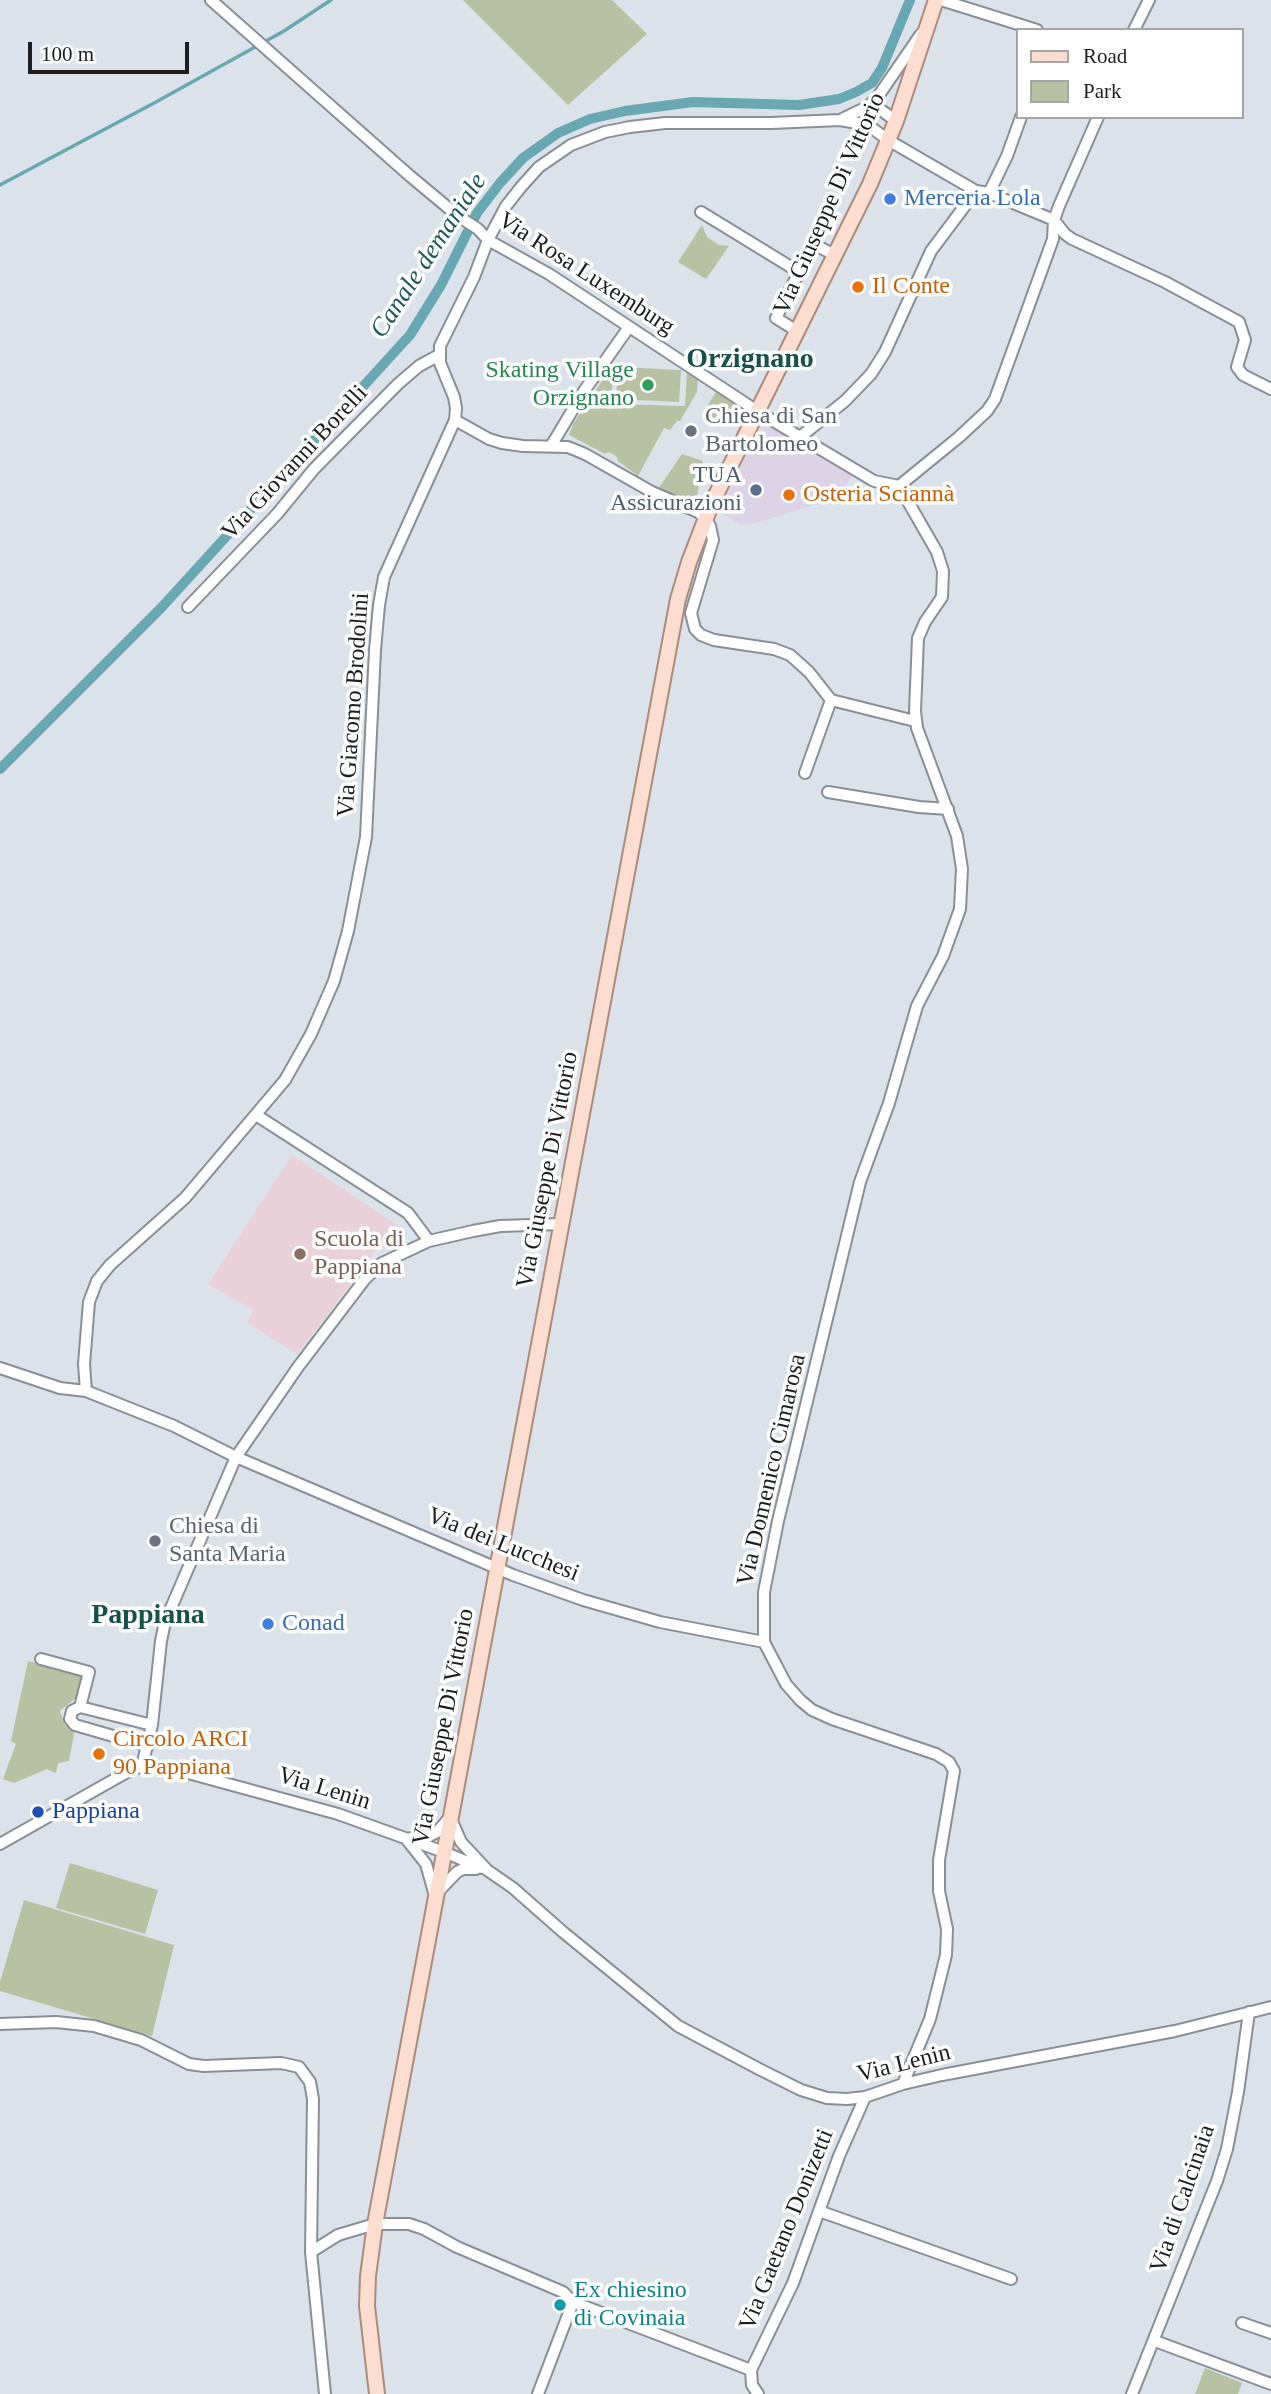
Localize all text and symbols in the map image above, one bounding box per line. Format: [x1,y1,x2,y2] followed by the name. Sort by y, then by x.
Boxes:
[32,28,192,72] scale bar
[1016,28,1243,119] legend
[41,42,94,66] text: 100 m
[1083,44,1127,68] text: Road
[1083,79,1122,103] text: Park
[768,88,892,320] street label: Via Giuseppe Di Vittorio
[364,168,494,344] water label: Canale demaniale
[904,185,1041,213] place label: Merceria Lola
[882,191,898,207] marker: Merceria Lola
[492,206,680,342] street label: Via Rosa Luxemburg
[872,273,950,301] place label: Il Conte
[850,279,866,295] marker: Il Conte
[686,343,814,377] district label: Orzignano
[485,357,634,413] place label: Skating Village Orzignano
[640,377,656,393] marker: Skating Village Orzignano
[216,380,374,546] street label: Via Giovanni Borelli
[705,403,837,459] place label: Chiesa di San Bartolomeo
[683,423,699,439] marker: Chiesa di San Bartolomeo
[610,462,742,518] place label: TUA Assicurazioni
[803,481,954,509] place label: Osteria Sciannà
[748,482,764,498] marker: TUA Assicurazioni
[781,487,797,503] marker: Osteria Sciannà
[332,592,376,818] street label: Via Giacomo Brodolini
[511,1049,585,1291] street label: Via Giuseppe Di Vittorio
[314,1226,404,1282] place label: Scuola di Pappiana
[292,1246,308,1262] marker: Scuola di Pappiana
[731,1351,813,1589] street label: Via Domenico Cimarosa
[423,1501,583,1589] street label: Via dei Lucchesi
[169,1513,286,1569] place label: Chiesa di Santa Maria
[147,1533,163,1549] marker: Chiesa di Santa Maria
[91,1599,205,1633] district label: Pappiana
[407,1606,481,1848] street label: Via Giuseppe Di Vittorio
[282,1610,345,1638] place label: Conad
[260,1616,276,1632] marker: Conad
[113,1726,248,1782] place label: Circolo ARCI 90 Pappiana
[91,1746,107,1762] marker: Circolo ARCI 90 Pappiana
[274,1761,374,1817] street label: Via Lenin
[52,1798,140,1826] place label: Pappiana
[30,1804,46,1820] marker: Pappiana
[854,2039,954,2089] street label: Via Lenin
[1144,2121,1222,2277] street label: Via di Calcinaia
[733,2125,841,2335] street label: Via Gaetano Donizetti
[574,2277,687,2333] place label: Ex chiesino di Covinaia
[552,2297,568,2313] marker: Ex chiesino di Covinaia

